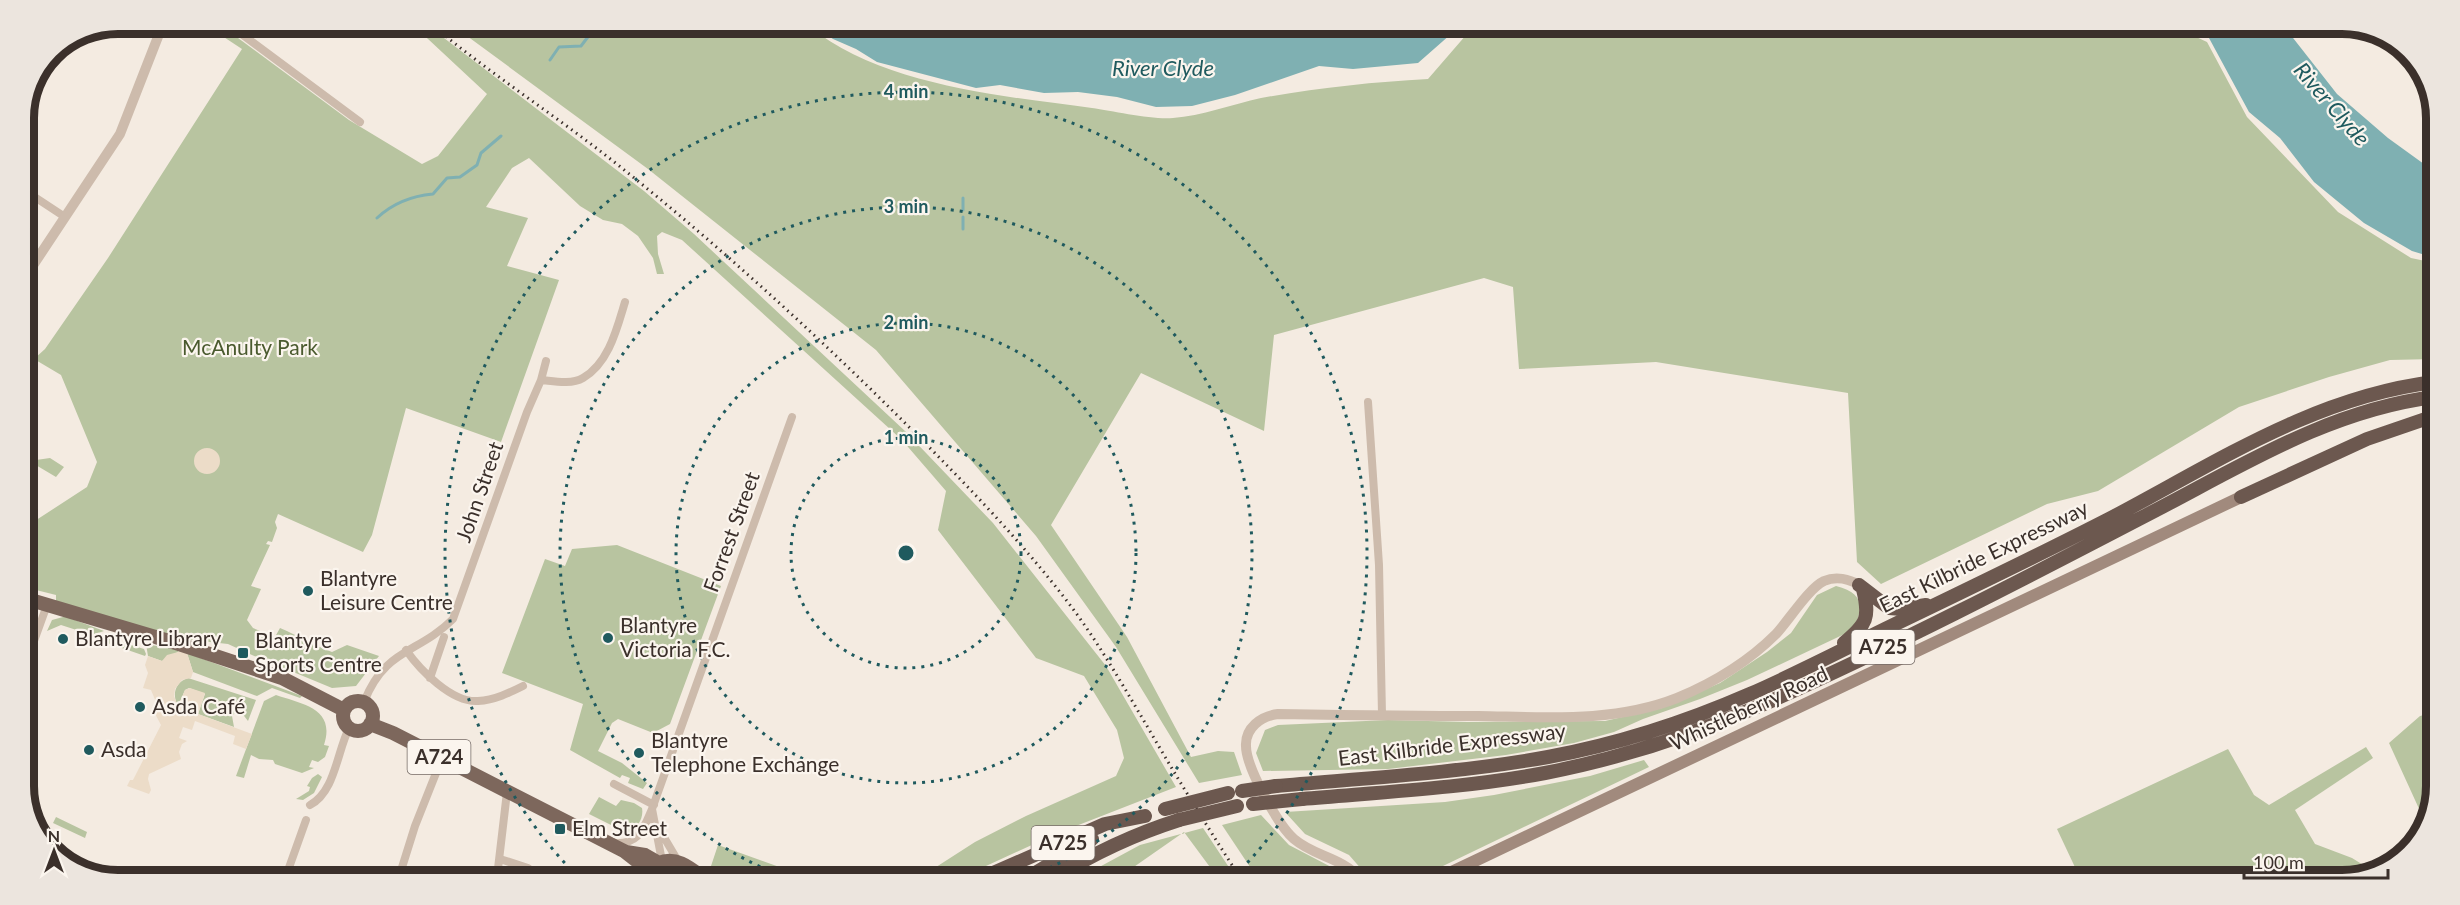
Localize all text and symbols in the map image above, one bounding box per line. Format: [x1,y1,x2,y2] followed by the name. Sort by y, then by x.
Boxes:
[1112,54,1214,81] water label: River Clyde
[2289,56,2376,151] water label: River Clyde
[884,80,928,102] text: 4 min
[884,195,928,217] text: 3 min
[884,311,928,333] text: 2 min
[182,334,318,359] park label: McAnulty Park
[884,426,928,448] text: 1 min
[450,438,508,545] street label: John Street
[697,468,764,595] street label: Forrest Street
[1875,494,2092,617] street label: East Kilbride Expressway
[896,543,916,563] centre of rings
[320,565,453,614] place label: Blantyre Leisure Centre
[301,584,315,598] marker: Blantyre Leisure Centre
[620,612,731,661] place label: Blantyre Victoria F.C.
[75,625,222,650] place label: Blantyre Library
[255,627,382,676] place label: Blantyre Sports Centre
[1852,630,1914,664] road number: A725
[601,631,615,645] marker: Blantyre Victoria F.C.
[56,632,70,646] marker: Blantyre Library
[236,646,250,660] marker: Blantyre Sports Centre
[1665,660,1831,755] street label: Whistleberry Road
[152,693,245,718] place label: Asda Café
[133,700,147,714] marker: Asda Café
[1337,717,1567,770] street label: East Kilbride Expressway
[651,727,839,776] place label: Blantyre Telephone Exchange
[101,736,147,761] place label: Asda
[408,740,470,774] road number: A724
[82,743,96,757] marker: Asda
[632,746,646,760] marker: Blantyre Telephone Exchange
[572,815,667,840] place label: Elm Street
[24,821,84,881] north arrow
[553,822,567,836] marker: Elm Street
[48,826,60,845] text: N
[1032,826,1094,860] road number: A725
[2244,842,2388,880] scale bar
[2253,851,2304,873] text: 100 m

